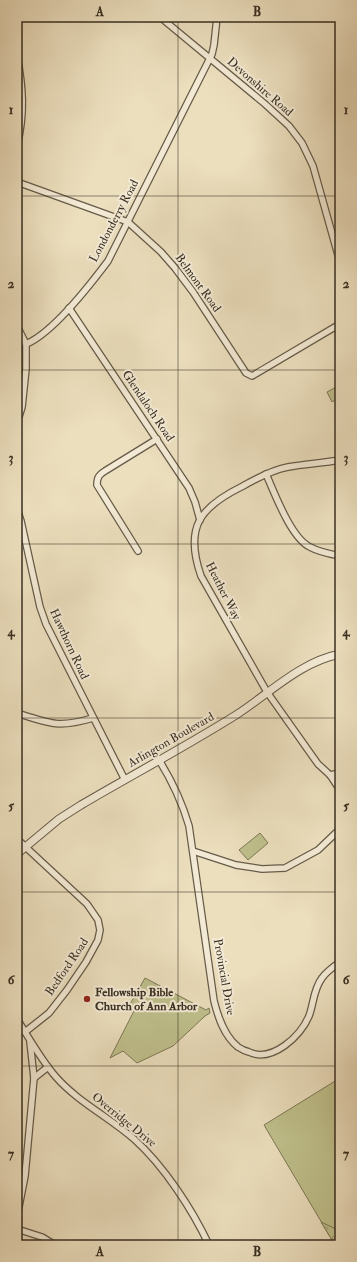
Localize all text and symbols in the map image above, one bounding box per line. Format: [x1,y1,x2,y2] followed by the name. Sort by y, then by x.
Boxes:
[95,4,105,20] text: A
[253,4,261,20] text: B
[224,54,296,120] street label: Devonshire Road
[9,102,14,118] text: 1
[344,102,349,118] text: 1
[86,177,142,265] street label: Londonderry Road
[172,251,224,315] street label: Belmont Road
[8,276,15,292] text: 2
[343,276,350,292] text: 2
[119,368,177,445] street label: Glendaloch Road
[9,450,14,466] text: 3
[344,450,349,466] text: 3
[202,559,244,623] street label: Heather Way
[46,606,92,682] street label: Hawthorn Road
[6,624,15,640] text: 4
[341,624,350,640] text: 4
[124,709,217,771] street label: Arlington Boulevard
[8,798,14,814] text: 5
[343,798,349,814] text: 5
[42,935,92,999] street label: Bedford Road
[210,937,238,1017] street label: Provincial Drive
[8,972,16,988] text: 6
[343,972,351,988] text: 6
[95,985,198,1014] place label: Fellowship Bible Church of Ann Arbor
[82,994,92,1004] marker: Fellowship Bible Church of Ann Arbor
[89,1089,159,1151] street label: Overridge Drive
[8,1146,15,1162] text: 7
[343,1146,350,1162] text: 7
[95,1244,105,1260] text: A
[253,1244,261,1260] text: B

